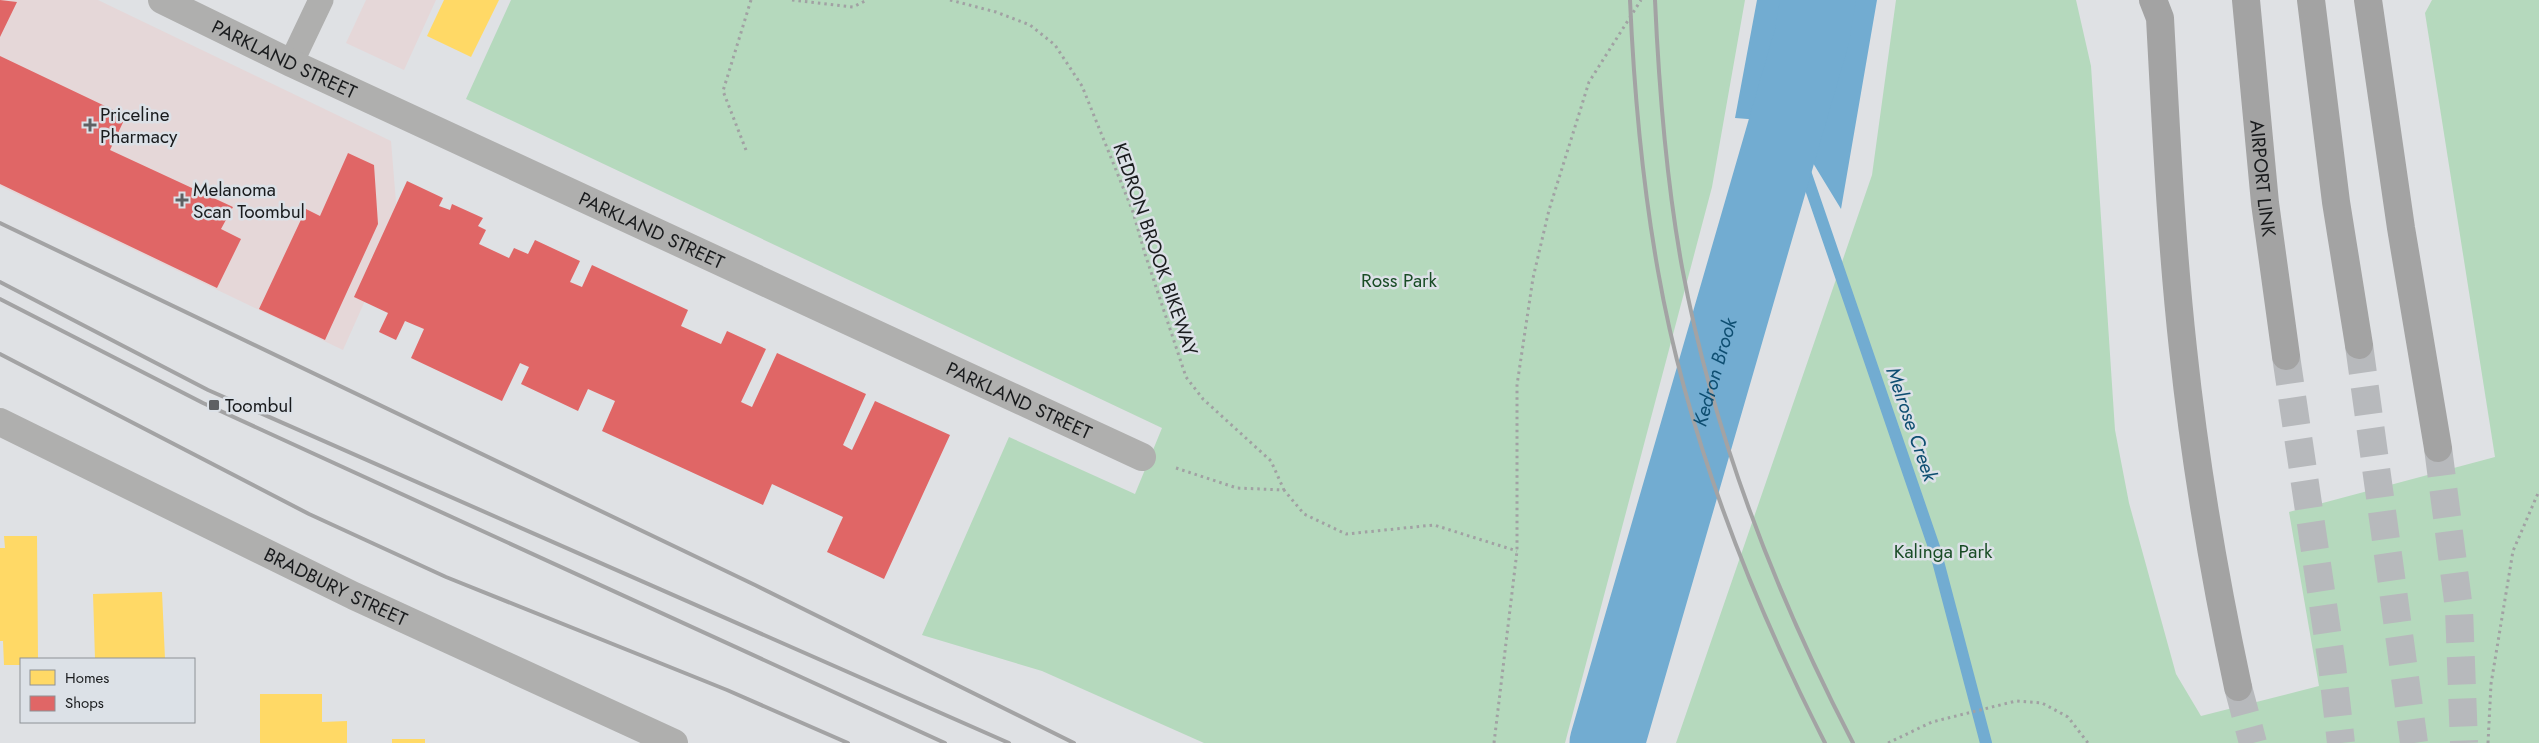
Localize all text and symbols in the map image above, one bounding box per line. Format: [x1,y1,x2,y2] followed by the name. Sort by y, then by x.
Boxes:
[207,13,361,106] street label: PARKLAND STREET
[100,101,178,150] place label: Priceline Pharmacy
[84,119,96,131] marker: Priceline Pharmacy
[2243,119,2282,239] street label: AIRPORT LINK
[1106,139,1205,359] street label: KEDRON BROOK BIKEWAY
[193,176,305,225] place label: Melanoma Scan Toombul
[574,185,729,276] street label: PARKLAND STREET
[175,193,189,207] marker: Melanoma Scan Toombul
[1361,267,1438,294] park label: Ross Park
[1686,313,1745,430] water label: Kedron Brook
[942,355,1096,446] street label: PARKLAND STREET
[1878,363,1945,487] water label: Melrose Creek
[225,392,293,419] place label: Toombul
[207,398,221,412] marker: Toombul
[1894,538,1993,565] park label: Kalinga Park
[260,541,412,633] street label: BRADBURY STREET
[20,658,195,723] legend
[65,667,109,689] text: Homes
[65,692,104,714] text: Shops

